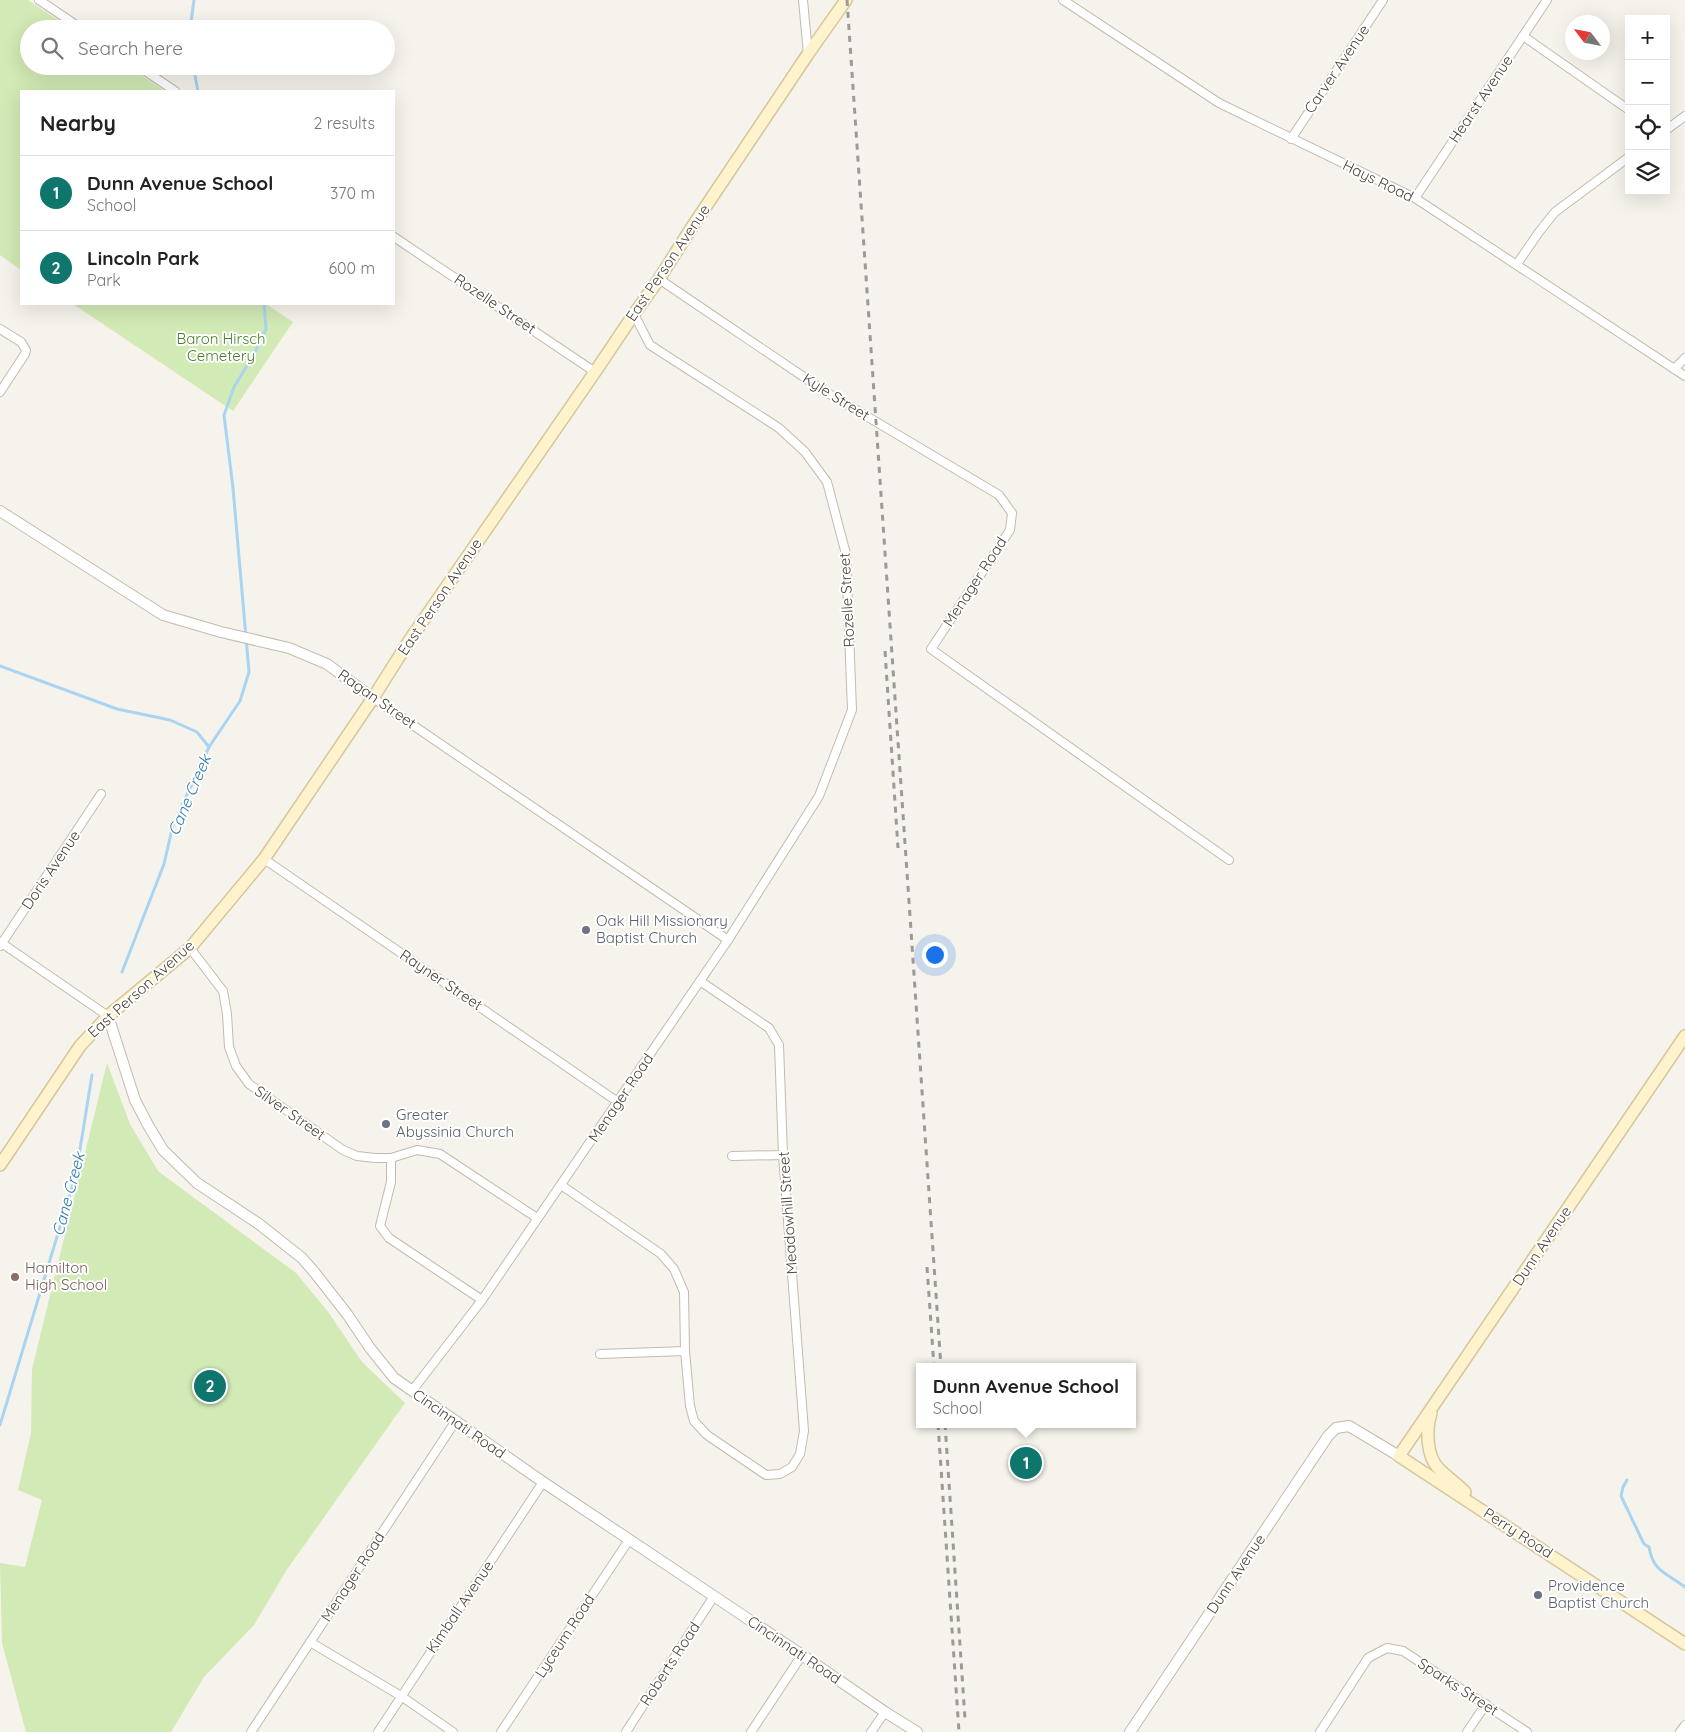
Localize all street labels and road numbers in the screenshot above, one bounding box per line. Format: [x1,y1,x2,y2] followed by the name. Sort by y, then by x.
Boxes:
[1300,21,1373,117] street label: Carver Avenue
[1444,51,1517,146] street label: Hearst Avenue
[1340,155,1417,206] street label: Hays Road
[621,201,714,325] street label: East Person Avenue
[451,269,540,338] street label: Rozelle Street
[799,369,873,425] street label: Kyle Street
[938,533,1011,630] street label: Menager Road
[393,535,486,659] street label: East Person Avenue
[835,552,858,648] street label: Rozelle Street
[334,665,420,733] street label: Ragan Street
[17,827,84,913] street label: Doris Avenue
[83,936,198,1042] street label: East Person Avenue
[396,945,486,1014] street label: Rayner Street
[584,1050,657,1146] street label: Menager Road
[251,1081,329,1144] street label: Silver Street
[774,1151,801,1275] street label: Meadowhill Street
[1508,1202,1575,1289] street label: Dunn Avenue
[409,1385,509,1463] street label: Cincinnati Road
[1480,1503,1556,1562] street label: Perry Road
[316,1528,389,1625] street label: Menager Road
[1202,1530,1269,1617] street label: Dunn Avenue
[422,1557,498,1657] street label: Kimball Avenue
[531,1590,599,1681] street label: Lyceum Road
[744,1611,845,1688] street label: Cincinnati Road
[635,1618,704,1709] street label: Roberts Road
[1414,1653,1502,1720] street label: Sparks Street

